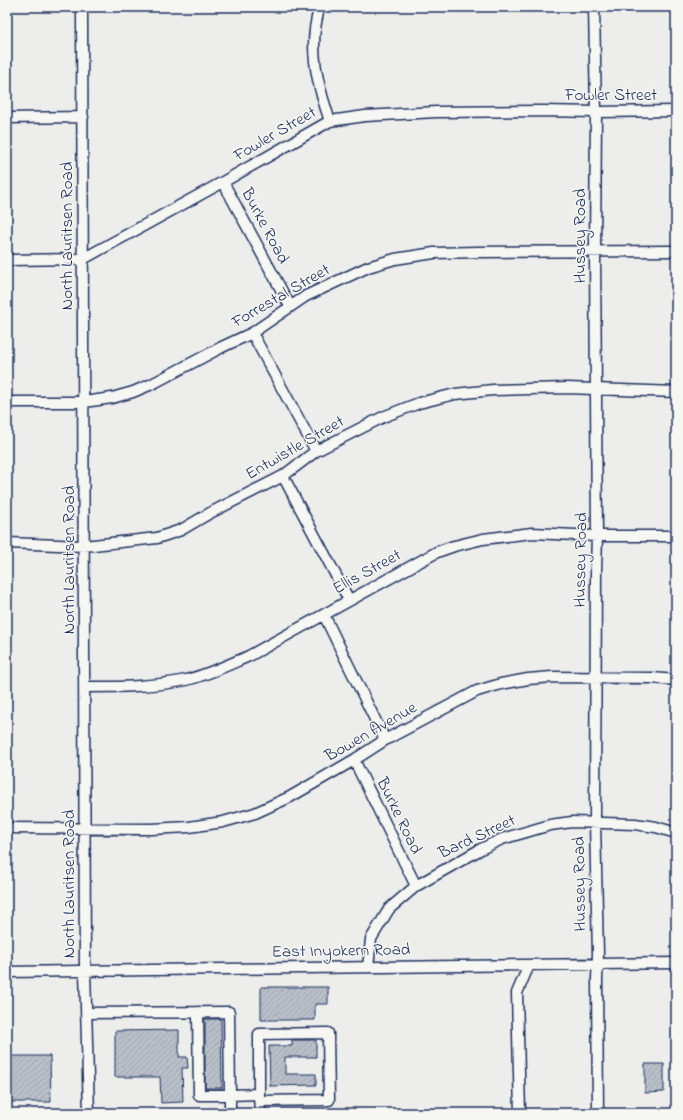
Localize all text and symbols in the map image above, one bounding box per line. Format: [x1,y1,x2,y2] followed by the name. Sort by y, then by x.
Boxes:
[564,83,657,108] street label: Fowler Street
[228,100,321,168] street label: Fowler Street
[55,161,80,310] street label: North Lauritsen Road
[234,183,296,269] street label: Burke Road
[568,188,594,284] street label: Hussey Road
[226,258,335,335] street label: Forrestal Street
[241,409,349,486] street label: Entwistle Street
[57,485,82,634] street label: North Lauritsen Road
[568,512,595,608] street label: Hussey Road
[328,543,406,601] street label: Ellis Street
[319,695,422,769] street label: Bowen Avenue
[369,772,429,859] street label: Burke Road
[433,808,520,866] street label: Bard Street
[57,809,82,958] street label: North Lauritsen Road
[567,836,594,932] street label: Hussey Road
[271,937,411,966] street label: East Inyokern Road

